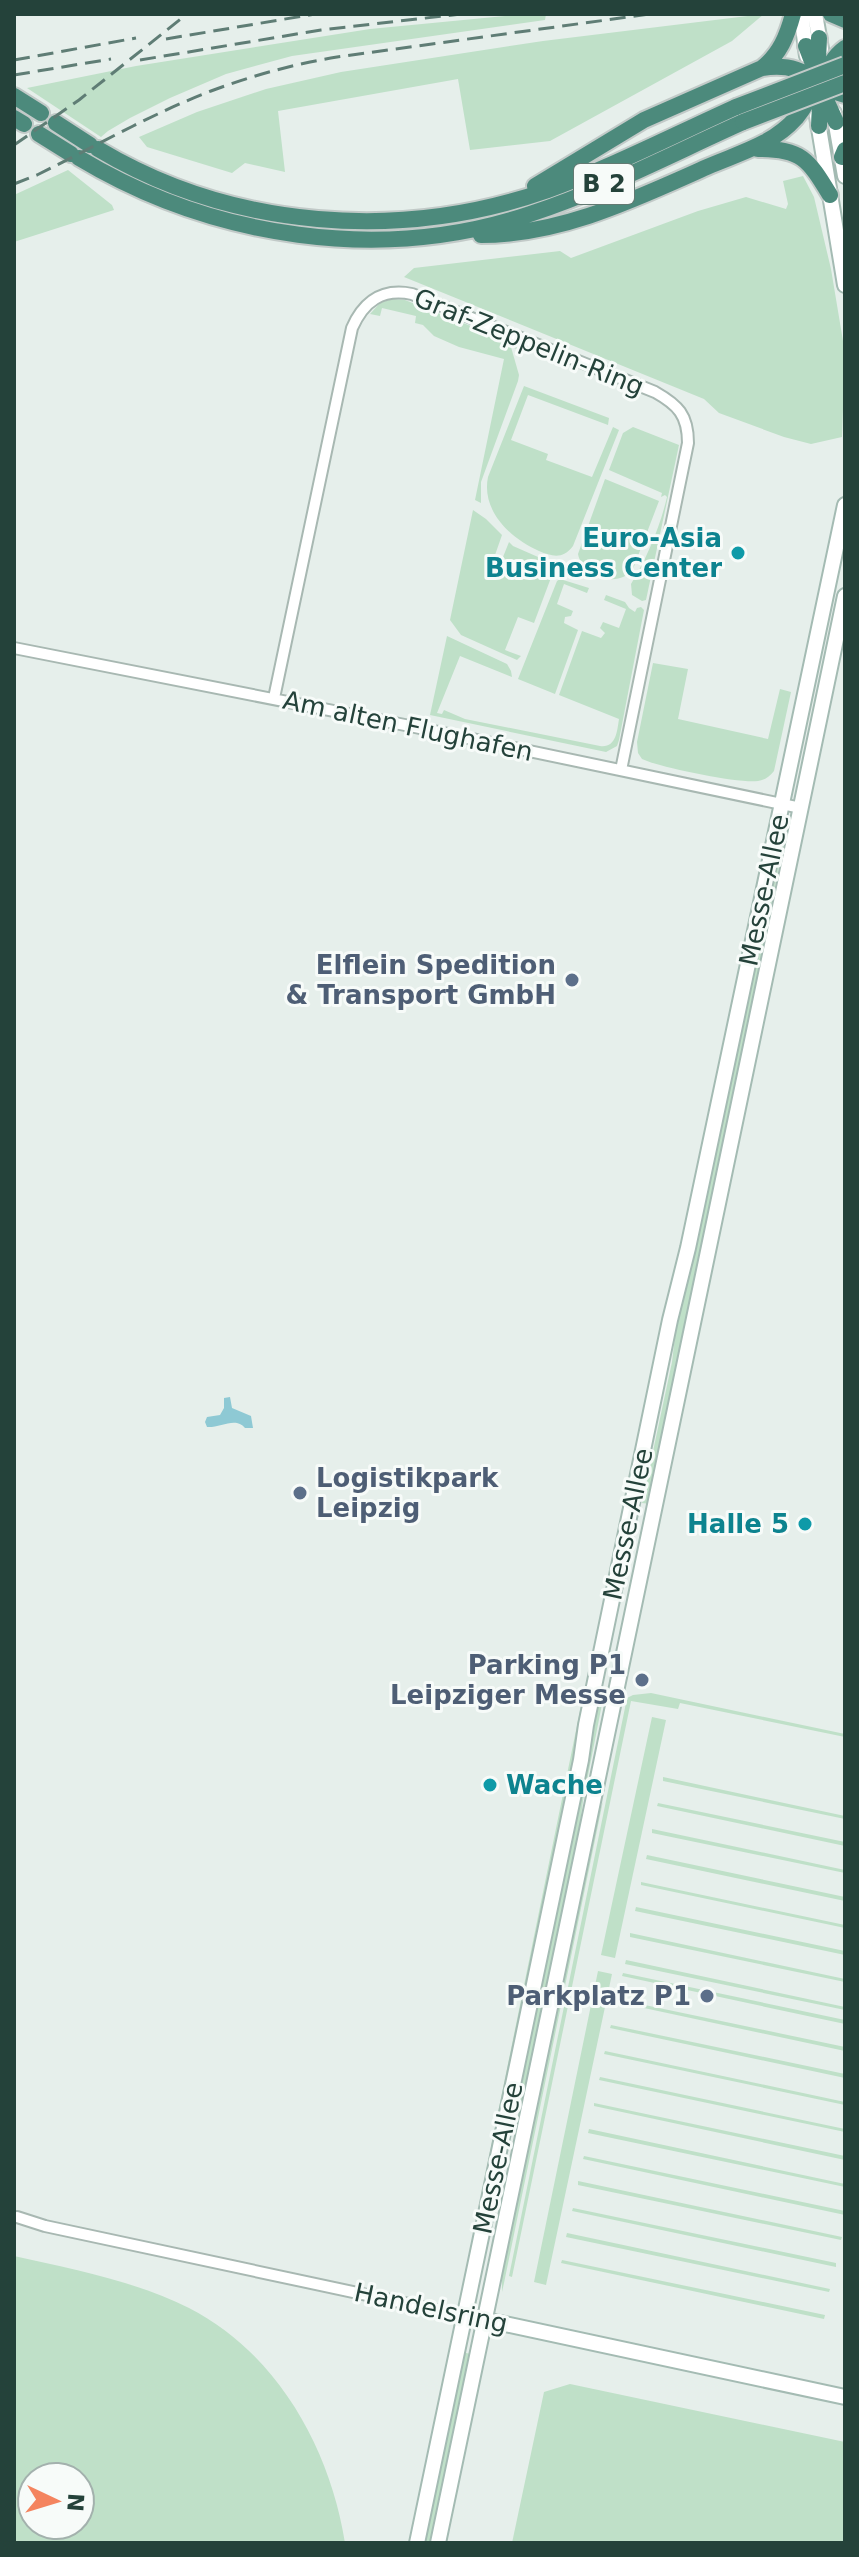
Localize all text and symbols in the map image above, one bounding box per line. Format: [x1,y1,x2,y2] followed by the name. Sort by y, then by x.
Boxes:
[574,164,634,204] road number: B 2
[410,282,648,402] street label: Graf-Zeppelin-Ring
[485,523,722,583] place label: Euro-Asia Business Center
[729,544,747,562] marker: Euro-Asia Business Center
[280,685,536,767] street label: Am alten Flughafen
[733,811,795,969] street label: Messe-Allee
[285,950,556,1010] place label: Elflein Spedition & Transport GmbH
[563,971,581,989] marker: Elflein Spedition & Transport GmbH
[597,1445,659,1603] street label: Messe-Allee
[316,1463,499,1523] place label: Logistikpark Leipzig
[291,1484,309,1502] marker: Logistikpark Leipzig
[687,1509,789,1539] place label: Halle 5
[796,1515,814,1533] marker: Halle 5
[390,1650,626,1710] place label: Parking P1 Leipziger Messe
[633,1671,651,1689] marker: Parking P1 Leipziger Messe
[506,1770,603,1800] place label: Wache
[481,1776,499,1794] marker: Wache
[506,1981,691,2011] place label: Parkplatz P1
[698,1987,716,2005] marker: Parkplatz P1
[467,2079,529,2237] street label: Messe-Allee
[352,2277,510,2339] street label: Handelsring
[16,2461,96,2541] north arrow
[62,2492,89,2512] text: N

